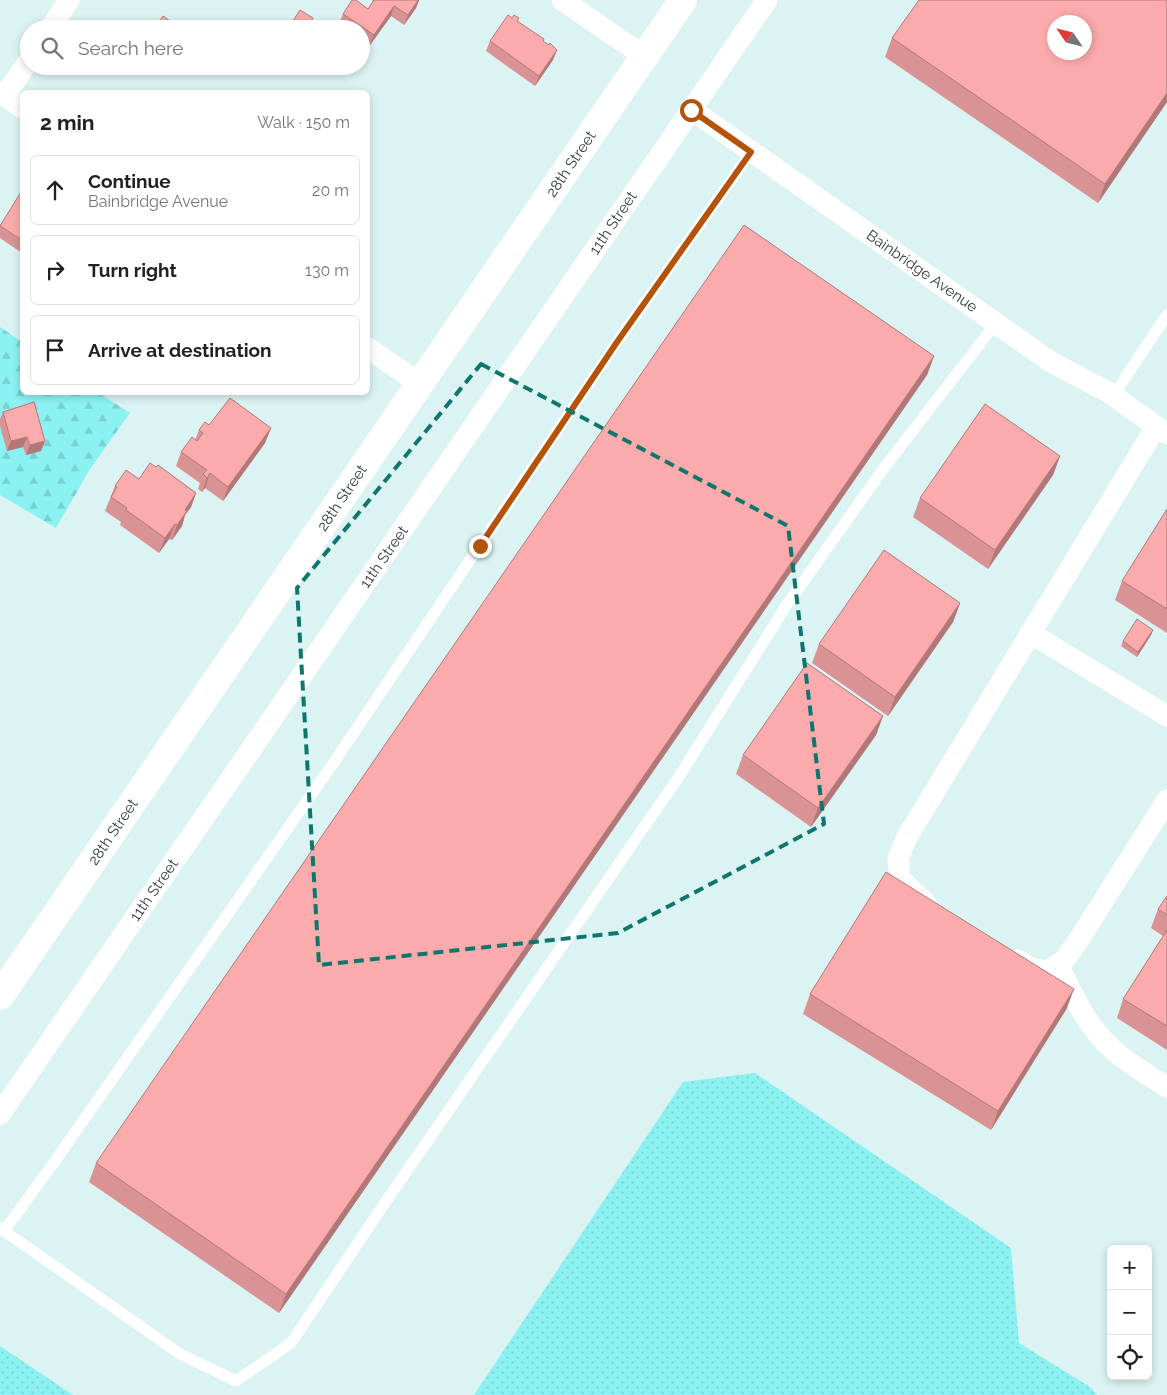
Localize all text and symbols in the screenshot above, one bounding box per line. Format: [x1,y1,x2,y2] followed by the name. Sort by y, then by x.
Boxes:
[1047,15,1092,60] north arrow
[20,20,370,75] search box
[38,34,66,62] icon: search
[78,37,184,59] text: Search here
[680,99,703,122] route start
[40,110,94,135] text: 2 min
[257,113,350,132] text: Walk · 150 m
[542,128,600,200] street label: 28th Street
[88,170,171,192] text: Continue
[41,176,69,204] icon: ahead
[312,181,349,200] text: 20 m
[585,188,641,258] street label: 11th Street
[88,192,228,211] text: Bainbridge Avenue
[863,226,981,316] street label: Bainbridge Avenue
[41,256,69,284] icon: right
[88,259,177,281] text: Turn right
[305,261,349,280] text: 130 m
[41,336,69,364] icon: arrive
[88,339,272,361] text: Arrive at destination
[313,462,371,534] street label: 28th Street
[356,522,412,592] street label: 11th Street
[469,535,492,558] route end
[84,796,142,868] street label: 28th Street
[126,855,182,925] street label: 11th Street
[1107,1245,1152,1380] map controls
[1107,1245,1152,1290] button: +
[1107,1290,1152,1335] button: −
[1107,1335,1152,1380] button: locate

